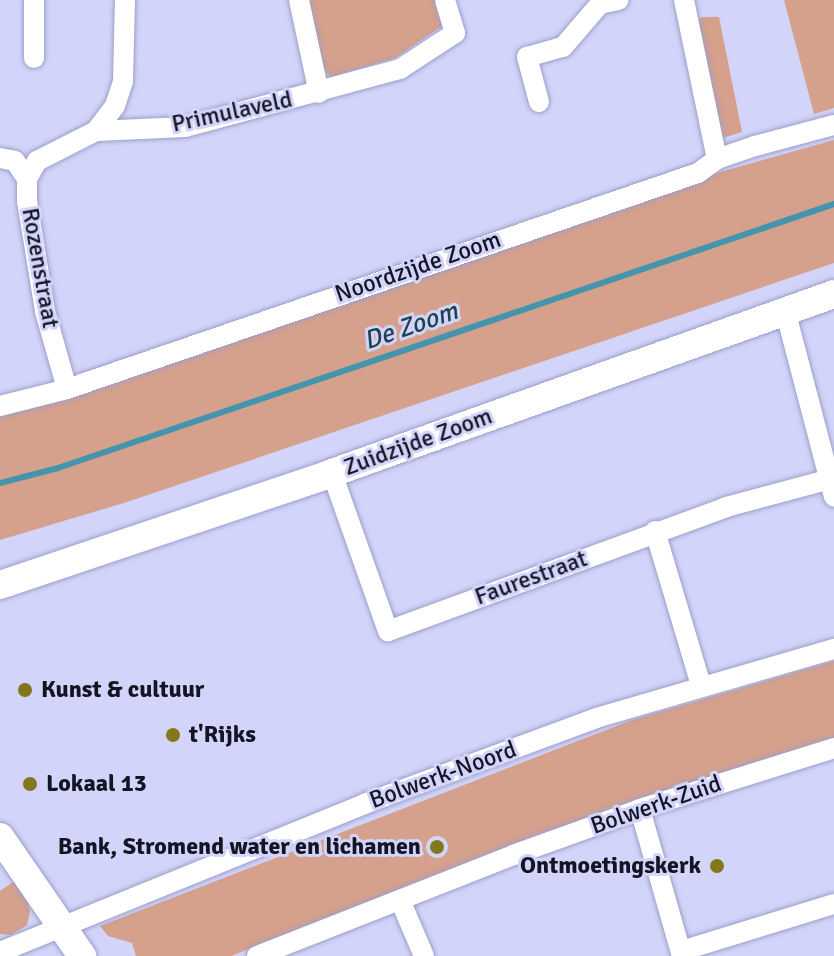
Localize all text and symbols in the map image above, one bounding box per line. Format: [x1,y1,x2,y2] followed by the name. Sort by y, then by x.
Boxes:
[169,85,295,139] street label: Primulaveld
[15,206,65,330] street label: Rozenstraat
[331,225,505,309] street label: Noordzijde Zoom
[360,296,462,358] water label: De Zoom
[340,402,496,482] street label: Zuidzijde Zoom
[471,544,591,612] street label: Faurestraat
[41,676,204,704] place label: Kunst & cultuur
[16,681,34,699] marker: Kunst & cultuur
[189,721,256,749] place label: t'Rijks
[164,726,182,744] marker: t'Rijks
[366,735,520,815] street label: Bolwerk-Noord
[587,769,725,841] street label: Bolwerk-Zuid
[46,770,147,798] place label: Lokaal 13
[21,775,39,793] marker: Lokaal 13
[58,833,421,861] place label: Bank, Stromend water en lichamen
[428,838,446,856] marker: Bank, Stromend water en lichamen
[520,852,701,880] place label: Ontmoetingskerk
[708,857,726,875] marker: Ontmoetingskerk

